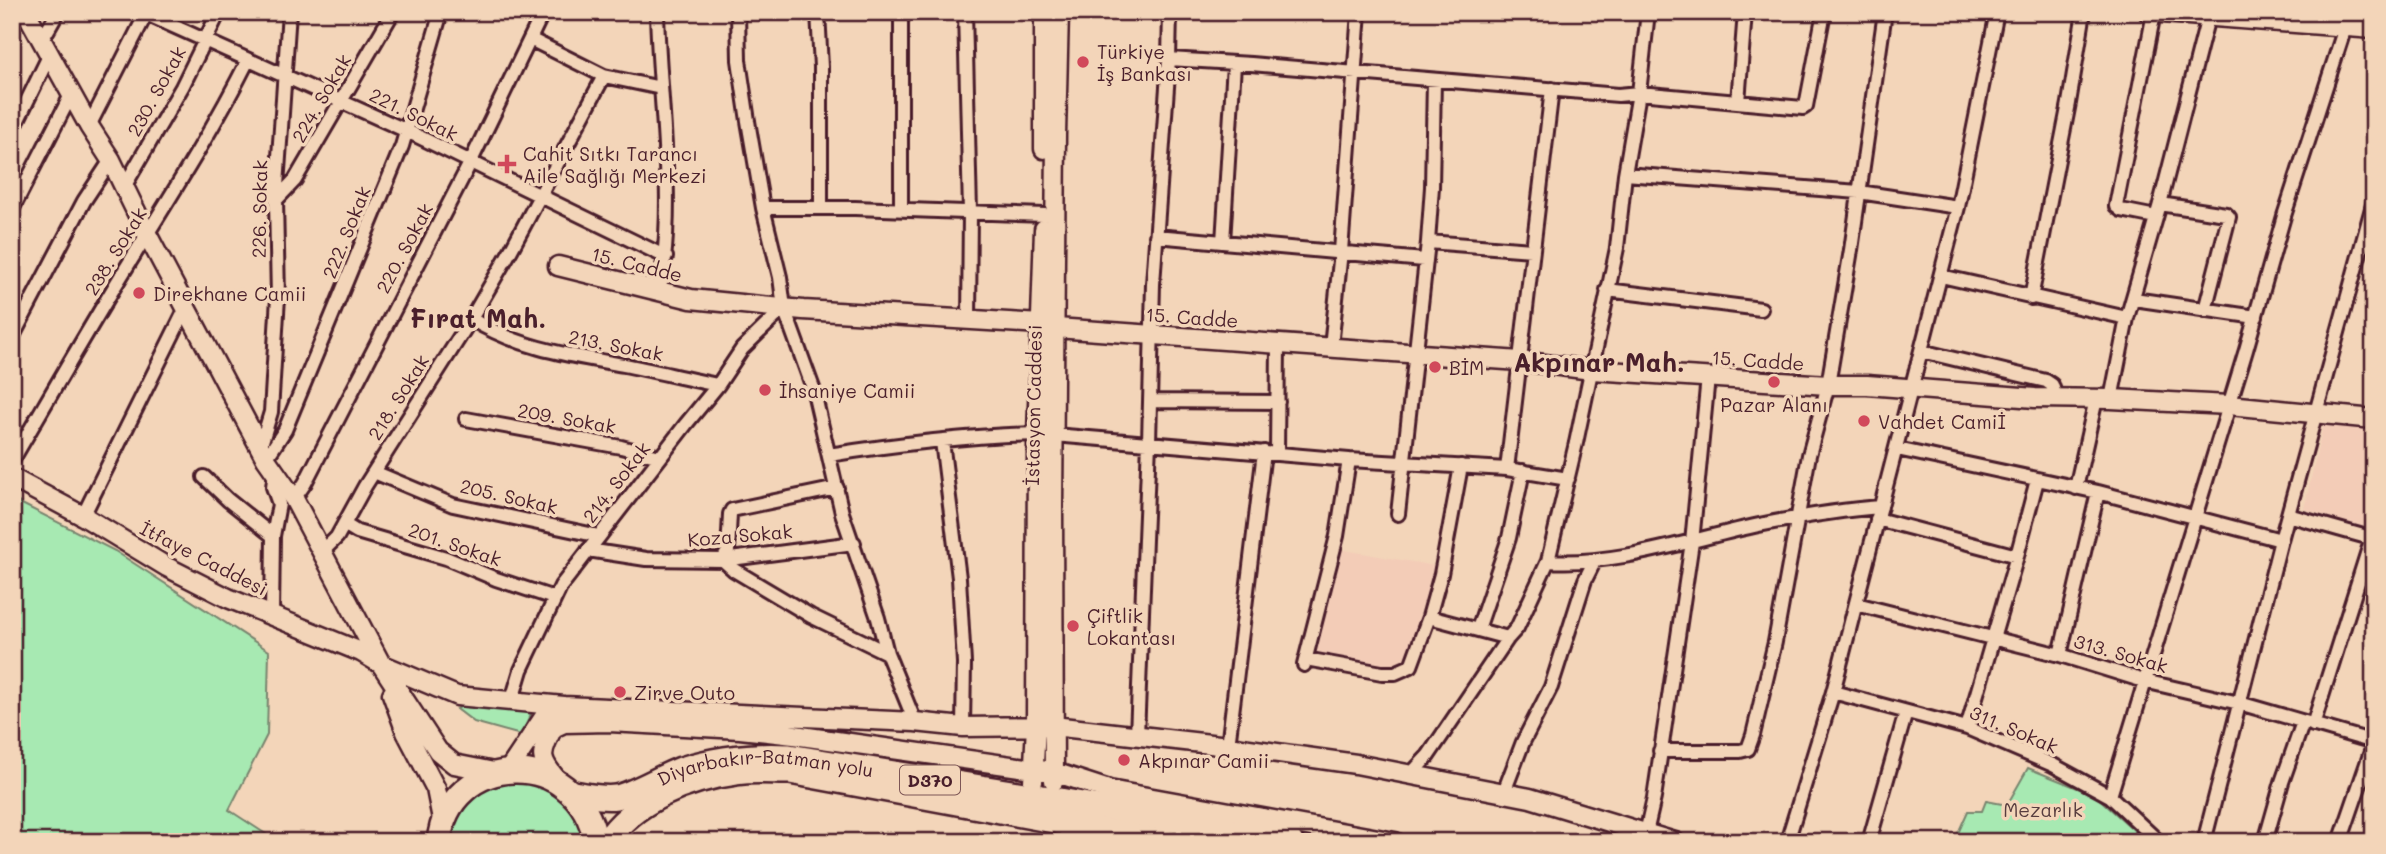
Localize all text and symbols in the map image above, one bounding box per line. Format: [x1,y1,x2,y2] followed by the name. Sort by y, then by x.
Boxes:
[1097,39,1192,86] place label: Türkiye İş Bankası
[121,42,191,140] street label: 230. Sokak
[286,49,356,147] street label: 224. Sokak
[1075,54,1091,70] marker: Türkiye İş Bankası
[366,82,462,146] street label: 221. Sokak
[523,141,707,188] place label: Cahit Sıtkı Tarancı Aile Sağlığı Merkezi
[497,154,517,174] marker: Cahit Sıtkı Tarancı Aile Sağlığı Merkezi
[246,160,272,258] street label: 226. Sokak
[316,182,376,282] street label: 222. Sokak
[370,199,438,297] street label: 220. Sokak
[78,202,152,300] street label: 238. Sokak
[589,241,685,287] street label: 15. Cadde
[153,281,306,306] place label: Direkhane Camii
[131,285,147,301] marker: Direkhane Camii
[410,301,546,335] district label: Fırat Mah.
[1145,301,1239,333] street label: 15. Cadde
[567,324,665,366] street label: 213. Sokak
[1019,324,1047,486] street label: İstasyon Caddesi
[1711,344,1805,376] street label: 15. Cadde
[1513,345,1685,379] district label: Akpınar Mah.
[362,350,434,444] street label: 218. Sokak
[1449,355,1484,380] place label: BİM
[1427,359,1443,375] marker: BİM
[1766,374,1782,390] marker: Pazar Alanı
[779,378,915,403] place label: İhsaniye Camii
[757,382,773,398] marker: İhsaniye Camii
[1720,392,1828,417] place label: Pazar Alanı
[516,397,618,439] street label: 209. Sokak
[1878,409,2006,434] place label: Vahdet Camiİ
[1856,413,1872,429] marker: Vahdet Camiİ
[577,437,655,527] street label: 214. Sokak
[458,473,560,519] street label: 205. Sokak
[136,515,272,601] street label: İtfaye Caddesi
[405,516,505,572] street label: 201. Sokak
[686,518,794,552] street label: Koza Sokak
[1087,603,1176,650] place label: Çiftlik Lokantası
[1065,618,1081,634] marker: Çiftlik Lokantası
[2071,628,2171,678] street label: 313. Sokak
[634,680,735,705] place label: Zirve Outo
[612,684,628,700] marker: Zirve Outo
[1966,699,2062,759] street label: 311. Sokak
[653,743,875,791] street label: Diyarbakır-Batman yolu
[1138,748,1269,773] place label: Akpınar Camii
[1116,752,1132,768] marker: Akpınar Camii
[900,766,960,794] road number: D370
[2003,797,2083,822] park label: Mezarlık

